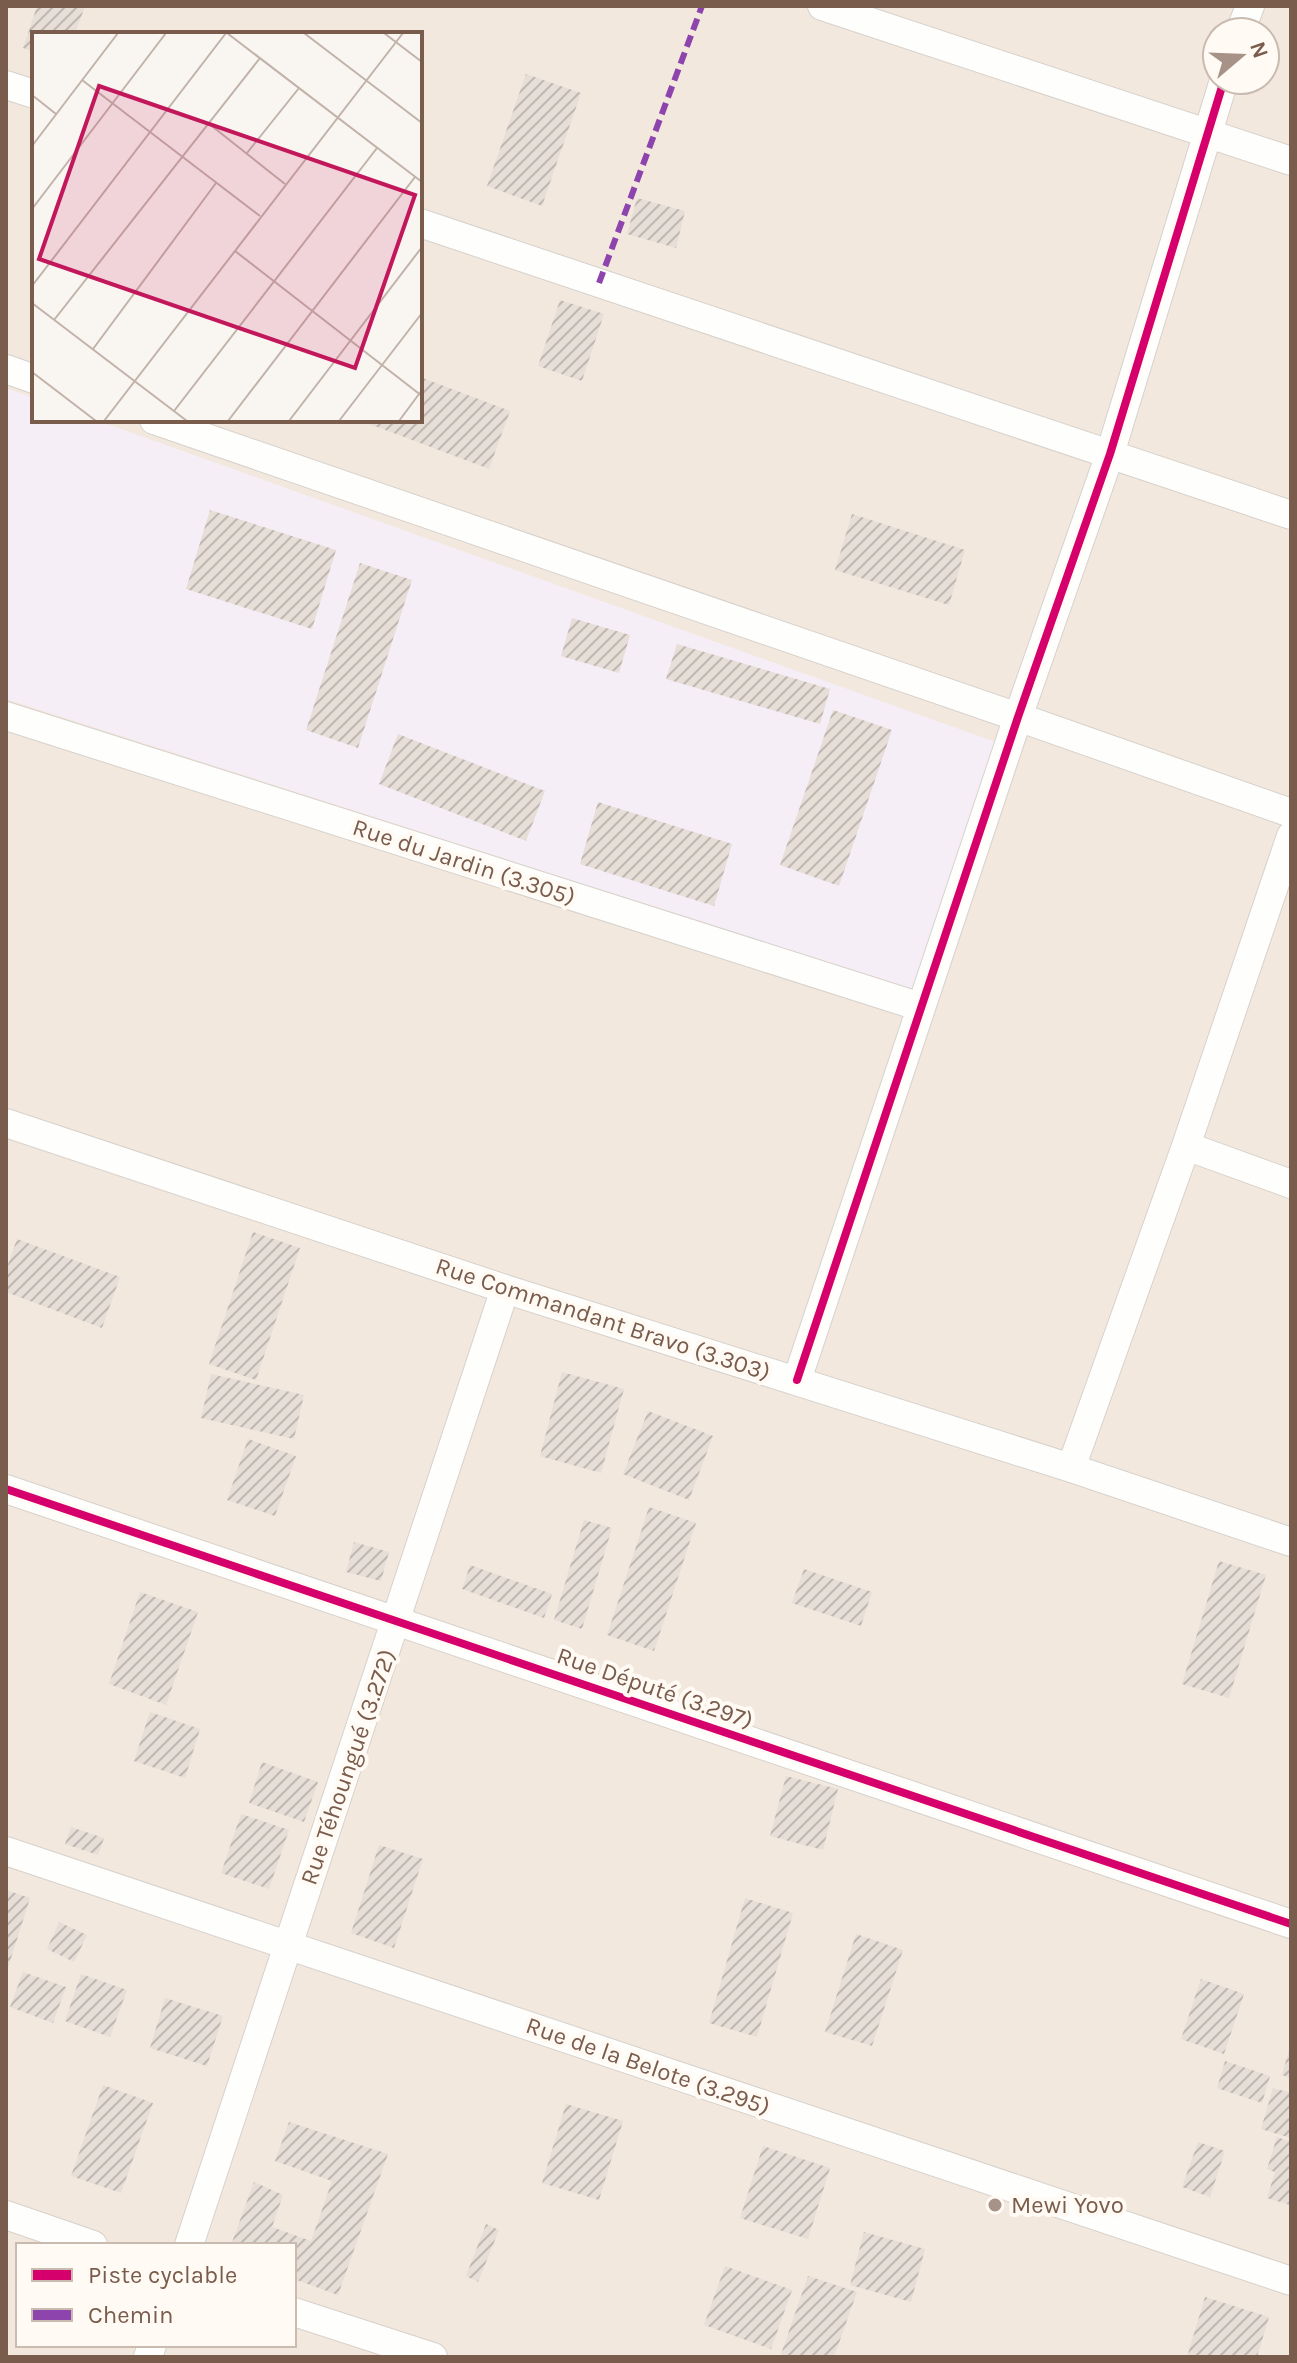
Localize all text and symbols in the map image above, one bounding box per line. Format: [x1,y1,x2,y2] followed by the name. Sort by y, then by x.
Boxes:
[1201,16,1281,96] north arrow
[32,32,422,422] inset map
[1244,38,1274,62] text: N
[349,813,579,911] street label: Rue du Jardin (3.305)
[432,1252,774,1386] street label: Rue Commandant Bravo (3.303)
[553,1641,757,1735] street label: Rue Député (3.297)
[295,1646,401,1888] street label: Rue Téhoungué (3.272)
[522,2011,774,2121] street label: Rue de la Belote (3.295)
[1011,2191,1124,2219] place label: Mewi Yovo
[986,2196,1004,2214] marker: Mewi Yovo
[16,2243,296,2347] legend
[88,2261,237,2289] text: Piste cyclable
[88,2301,174,2329] text: Chemin

